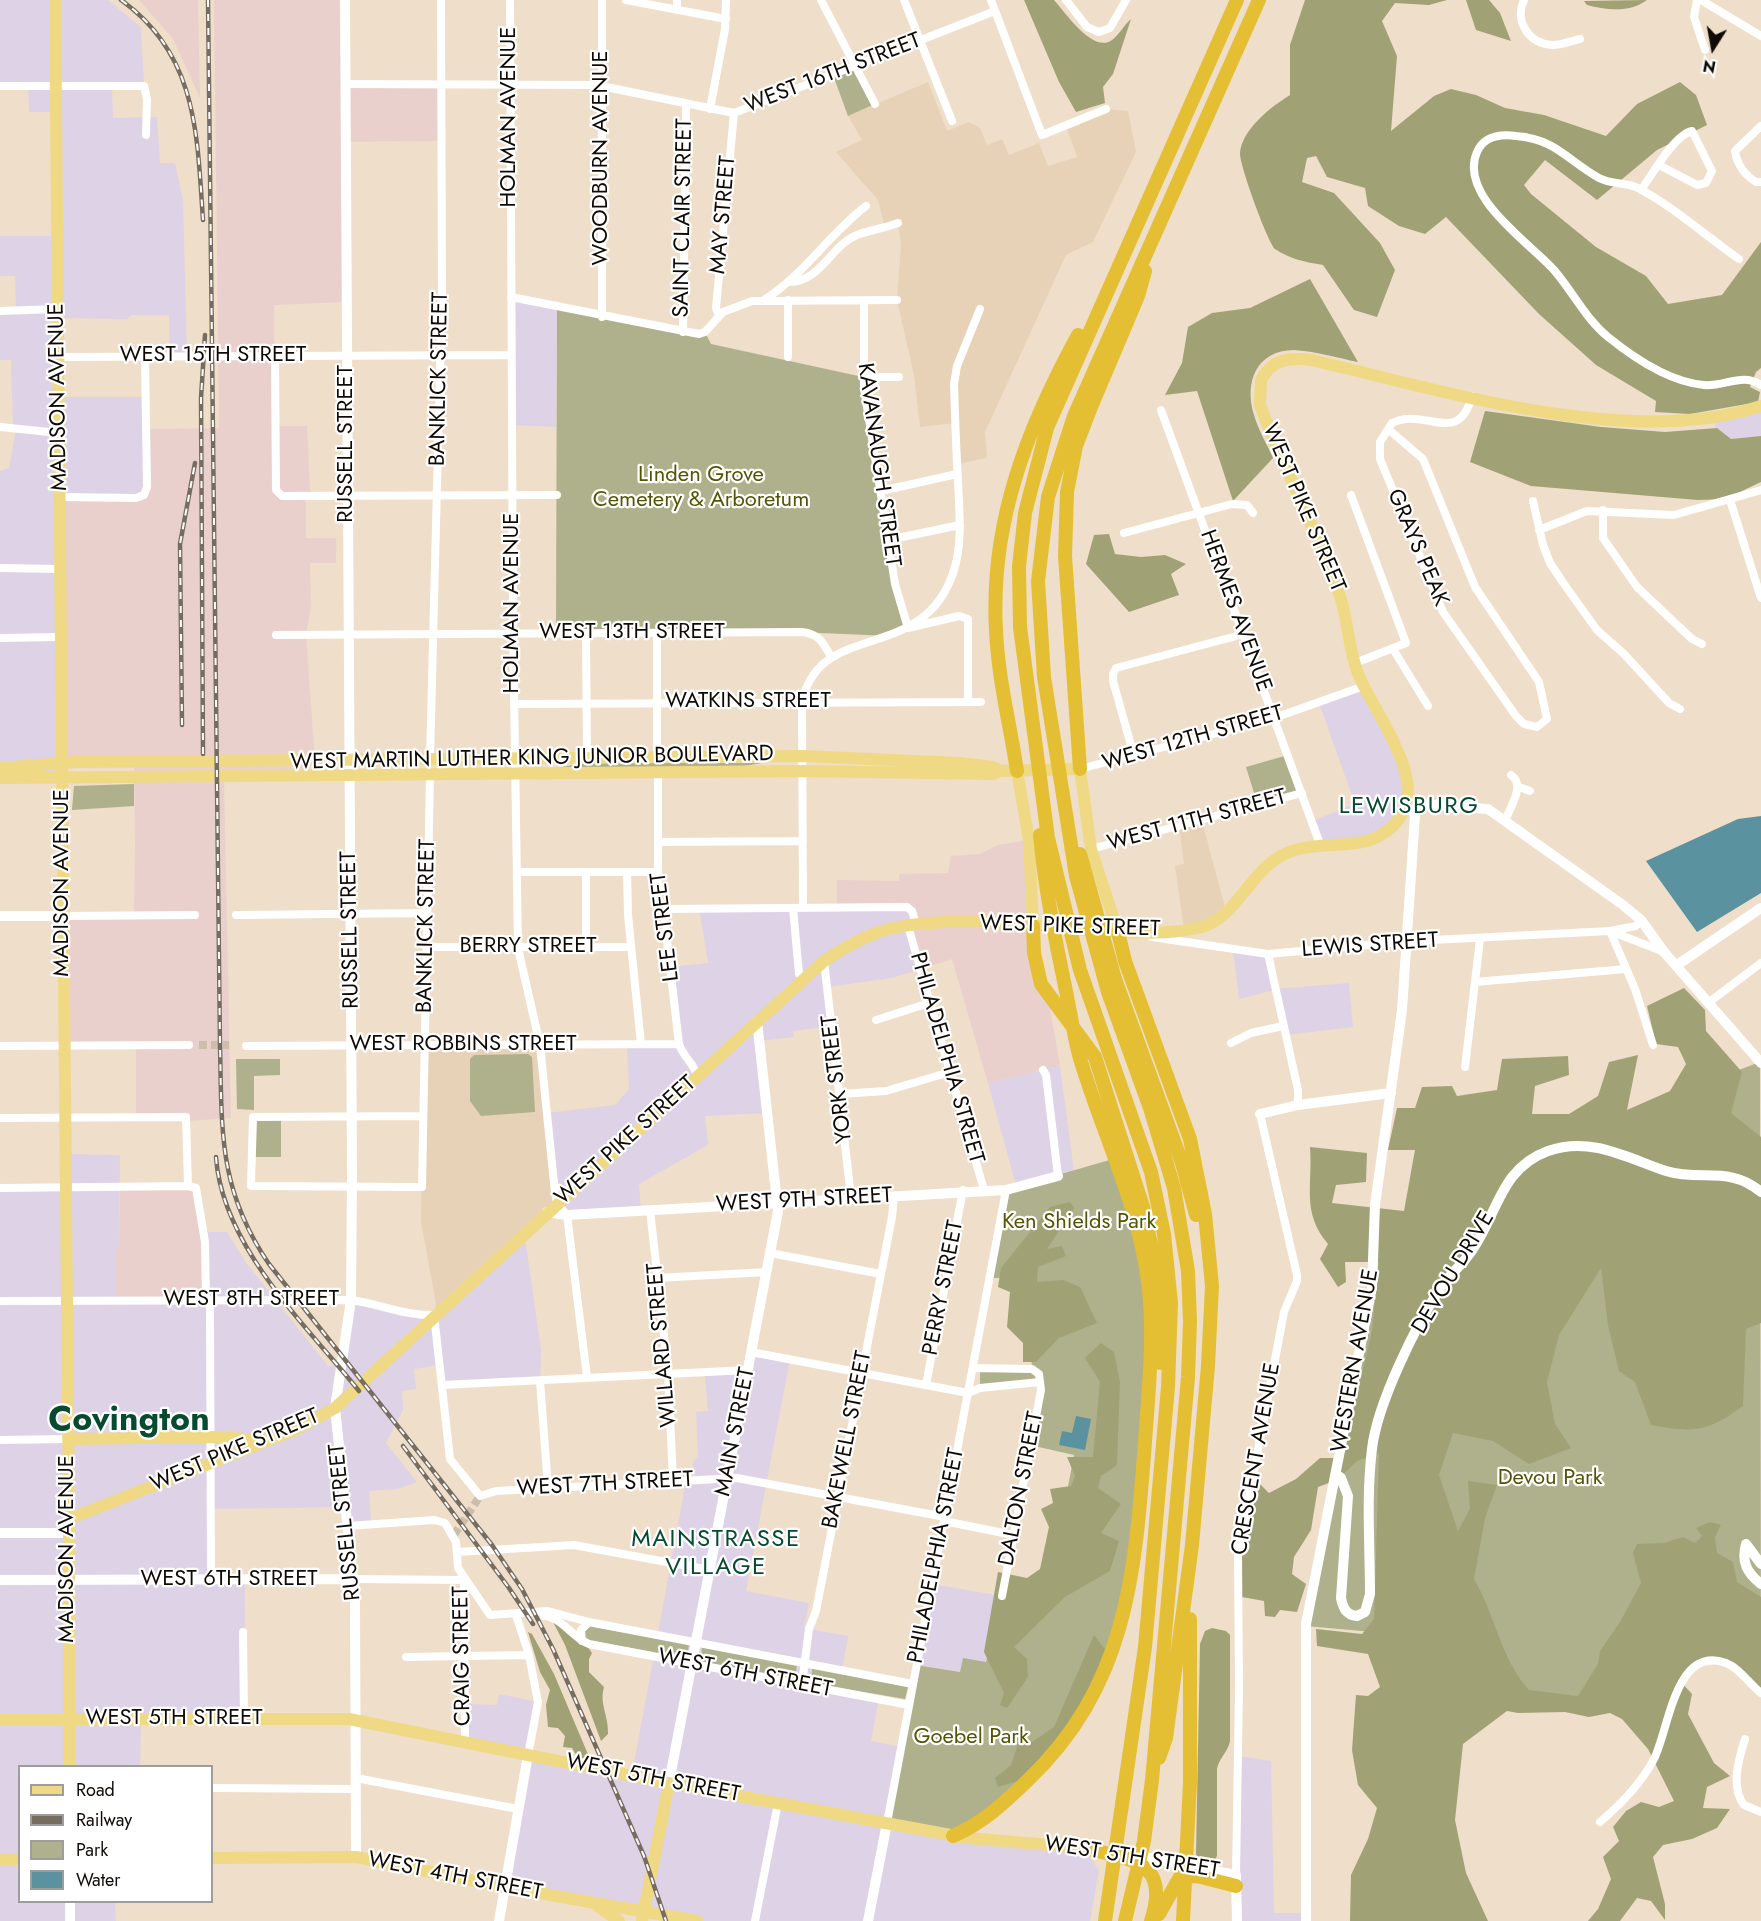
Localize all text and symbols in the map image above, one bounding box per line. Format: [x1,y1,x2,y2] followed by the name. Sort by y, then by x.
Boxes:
[1683,18,1743,78] north arrow
[497,27,523,207] street label: HOLMAN AVENUE
[741,28,925,120] street label: WEST 16TH STREET
[589,50,615,266] street label: WOODBURN AVENUE
[1701,54,1718,79] text: N
[669,118,699,318] street label: SAINT CLAIR STREET
[706,155,742,275] street label: MAY STREET
[425,292,455,466] street label: BANKLICK STREET
[44,303,74,491] street label: MADISON AVENUE
[120,343,306,369] street label: WEST 15TH STREET
[851,361,905,569] street label: KAVANAUGH STREET
[334,365,360,523] street label: RUSSELL STREET
[1256,420,1350,596] street label: WEST PIKE STREET
[593,463,809,514] park label: Linden Grove Cemetery & Arboretum
[1381,486,1453,610] street label: GRAYS PEAK
[500,513,526,693] street label: HOLMAN AVENUE
[1193,526,1277,696] street label: HERMES AVENUE
[539,620,725,646] street label: WEST 13TH STREET
[665,689,831,715] street label: WATKINS STREET
[1100,701,1286,777] street label: WEST 12TH STREET
[290,742,774,776] street label: WEST MARTIN LUTHER KING JUNIOR BOULEVARD
[1105,784,1289,858] street label: WEST 11TH STREET
[50,789,76,977] street label: MADISON AVENUE
[1339,793,1479,821] district label: LEWISBURG
[412,839,442,1013] street label: BANKLICK STREET
[336,851,366,1009] street label: RUSSELL STREET
[646,871,686,983] street label: LEE STREET
[979,911,1161,943] street label: WEST PIKE STREET
[1301,928,1439,964] street label: LEWIS STREET
[460,934,596,960] street label: BERRY STREET
[903,949,989,1167] street label: PHILADELPHIA STREET
[817,1013,859,1145] street label: YORK STREET
[349,1032,577,1058] street label: WEST ROBBINS STREET
[550,1071,702,1211] street label: WEST PIKE STREET
[715,1183,893,1219] street label: WEST 9TH STREET
[1407,1207,1501,1339] street label: DEVOU DRIVE
[1002,1210,1156,1236] park label: Ken Shields Park
[918,1218,970,1358] street label: PERRY STREET
[643,1262,683,1428] street label: WILLARD STREET
[1327,1267,1385,1455] street label: WESTERN AVENUE
[163,1287,339,1313] street label: WEST 8TH STREET
[818,1349,878,1531] street label: BAKEWELL STREET
[1227,1361,1287,1557] street label: CRESCENT AVENUE
[711,1365,761,1499] street label: MAIN STREET
[48,1402,210,1442] district label: Covington
[147,1404,323,1498] street label: WEST PIKE STREET
[994,1410,1050,1568] street label: DALTON STREET
[325,1442,367,1602] street label: RUSSELL STREET
[903,1446,971,1666] street label: PHILADELPHIA STREET
[55,1455,81,1643] street label: MADISON AVENUE
[1498,1466,1602,1492] park label: Devou Park
[516,1467,694,1503] street label: WEST 7TH STREET
[631,1526,801,1582] district label: MAINSTRASSE VILLAGE
[140,1567,318,1593] street label: WEST 6TH STREET
[449,1586,477,1726] street label: CRAIG STREET
[656,1644,834,1704] street label: WEST 6TH STREET
[86,1706,262,1732] street label: WEST 5TH STREET
[913,1725,1029,1751] park label: Goebel Park
[564,1749,742,1809] street label: WEST 5TH STREET
[18,1765,213,1903] legend
[76,1777,115,1803] text: Road
[76,1807,132,1833] text: Railway
[1043,1831,1221,1885] street label: WEST 5TH STREET
[76,1837,108,1863] text: Park
[366,1847,544,1907] street label: WEST 4TH STREET
[76,1867,120,1893] text: Water

